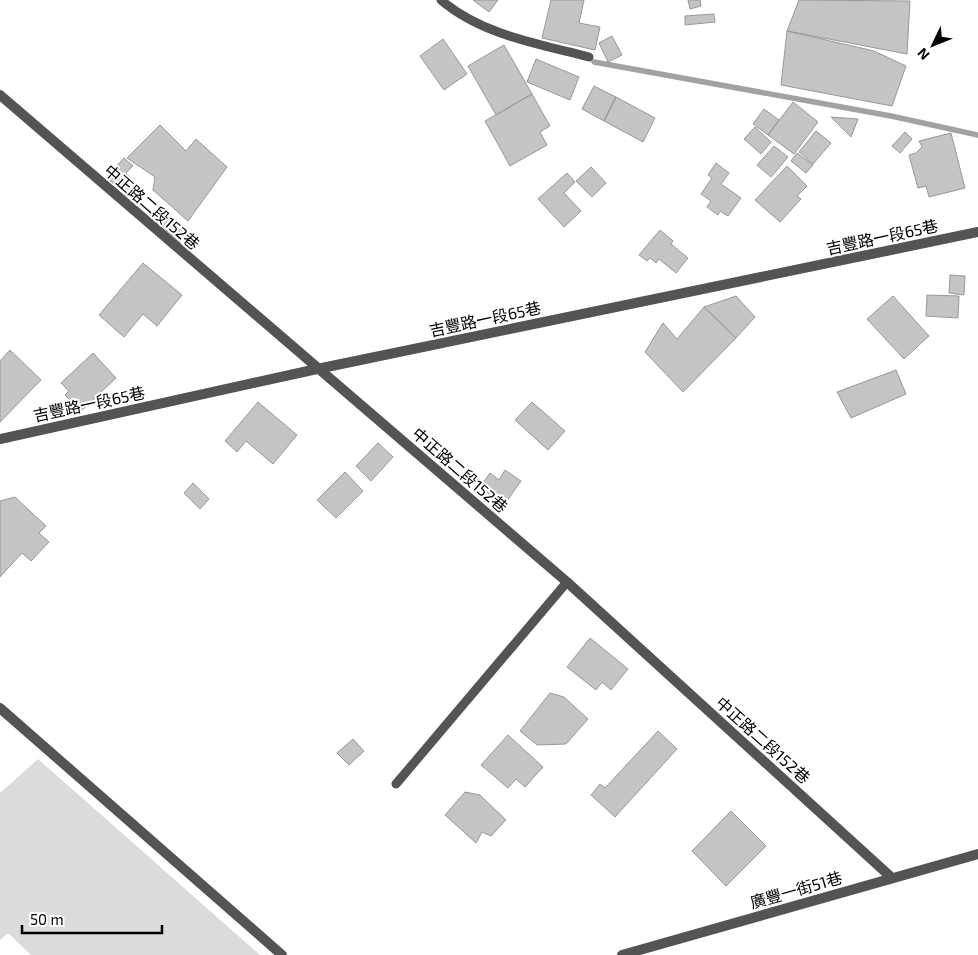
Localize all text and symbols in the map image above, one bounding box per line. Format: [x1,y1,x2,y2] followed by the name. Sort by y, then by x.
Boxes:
[908,20,958,70] north arrow
[913,45,933,64] text: N
[101,160,204,253] street label: 中正路二段152巷
[824,215,939,258] street label: 吉豐路一段65巷
[427,297,542,340] street label: 吉豐路一段65巷
[31,382,146,425] street label: 吉豐路一段65巷
[409,423,512,516] street label: 中正路二段152巷
[712,692,814,787] street label: 中正路二段152巷
[748,867,844,912] street label: 廣豐一街51巷
[22,902,162,934] scale bar
[30,910,64,928] text: 50 m

